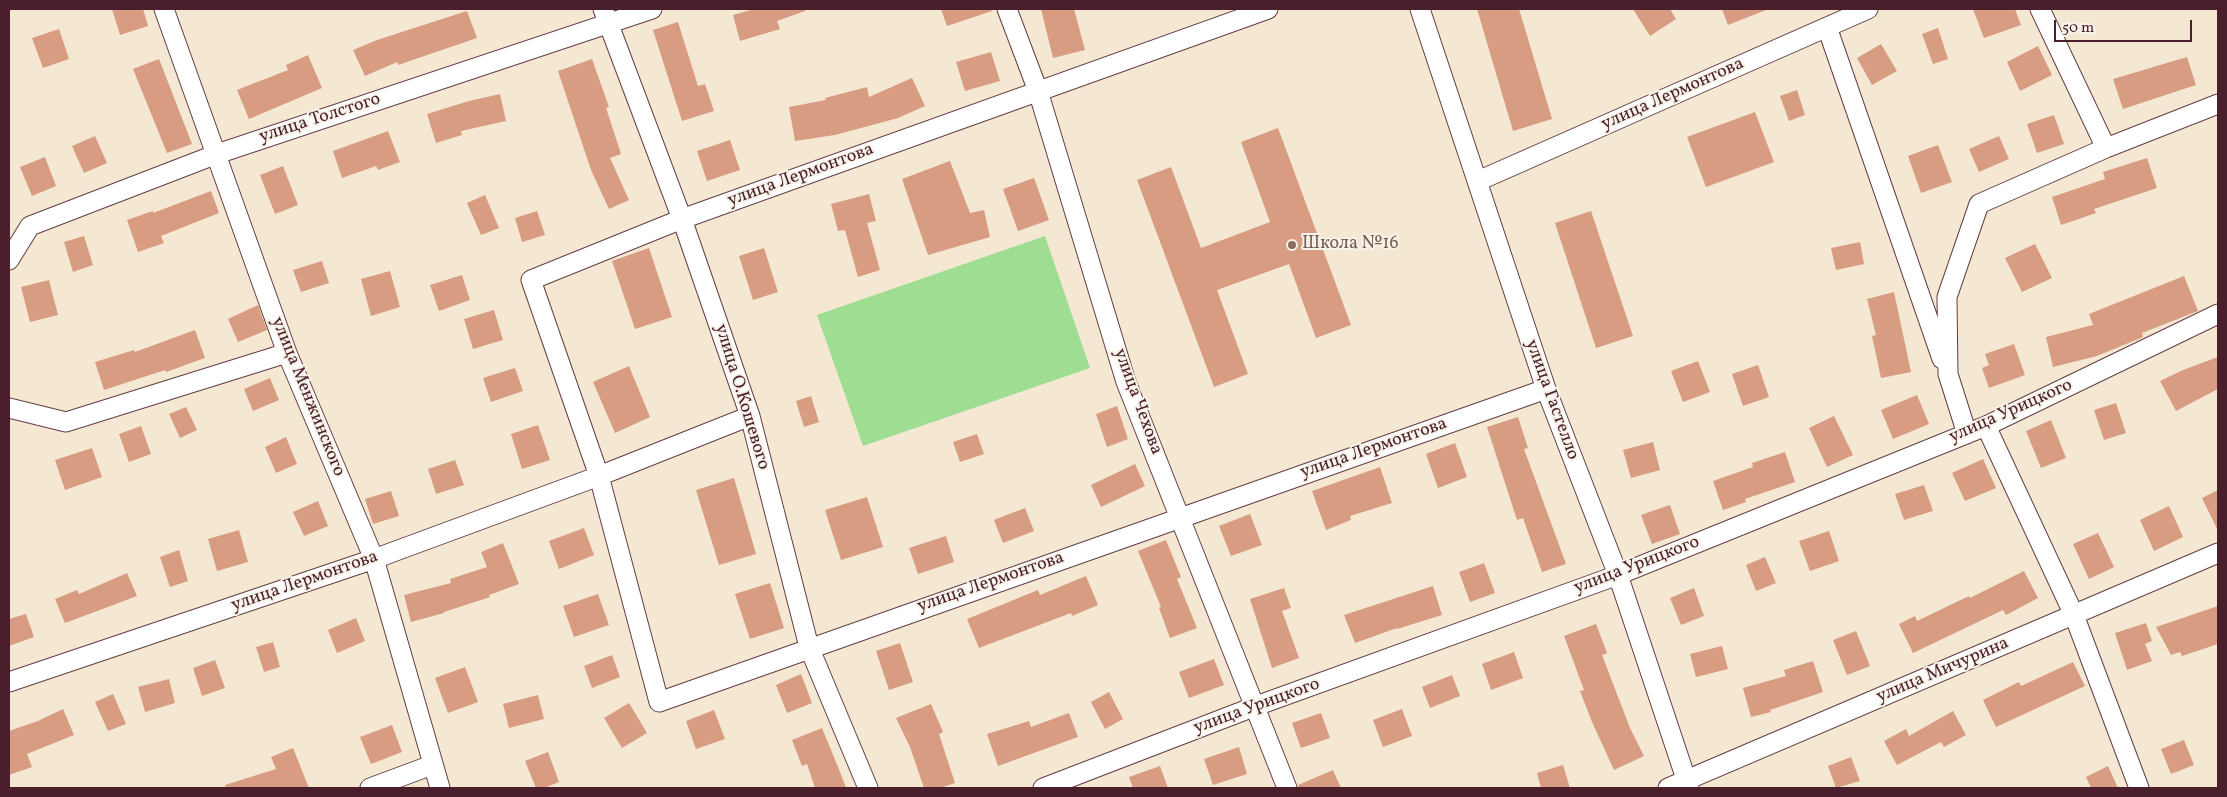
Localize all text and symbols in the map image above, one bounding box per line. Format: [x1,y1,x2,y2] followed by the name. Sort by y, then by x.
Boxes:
[2057,10,2194,42] scale bar
[2062,18,2094,39] text: 50 m
[1598,54,1748,136] street label: улица Лермонтова
[257,89,383,149] street label: улица Толстого
[725,140,877,212] street label: улица Лермонтова
[1302,234,1399,256] place label: Школа №16
[1286,239,1298,251] marker: Школа №16
[265,314,349,480] street label: улица Менжинского
[709,322,773,472] street label: улица О.Кошевого
[1519,337,1583,463] street label: улица Гастелло
[1108,346,1166,458] street label: улица Чехова
[1946,375,2076,449] street label: улица Урицкого
[1298,414,1450,484] street label: улица Лермонтова
[1571,532,1703,600] street label: улица Урицкого
[229,547,381,617] street label: улица Лермонтова
[915,548,1067,618] street label: улица Лермонтова
[1873,633,2013,709] street label: улица Мичурина
[1191,674,1323,740] street label: улица Урицкого

